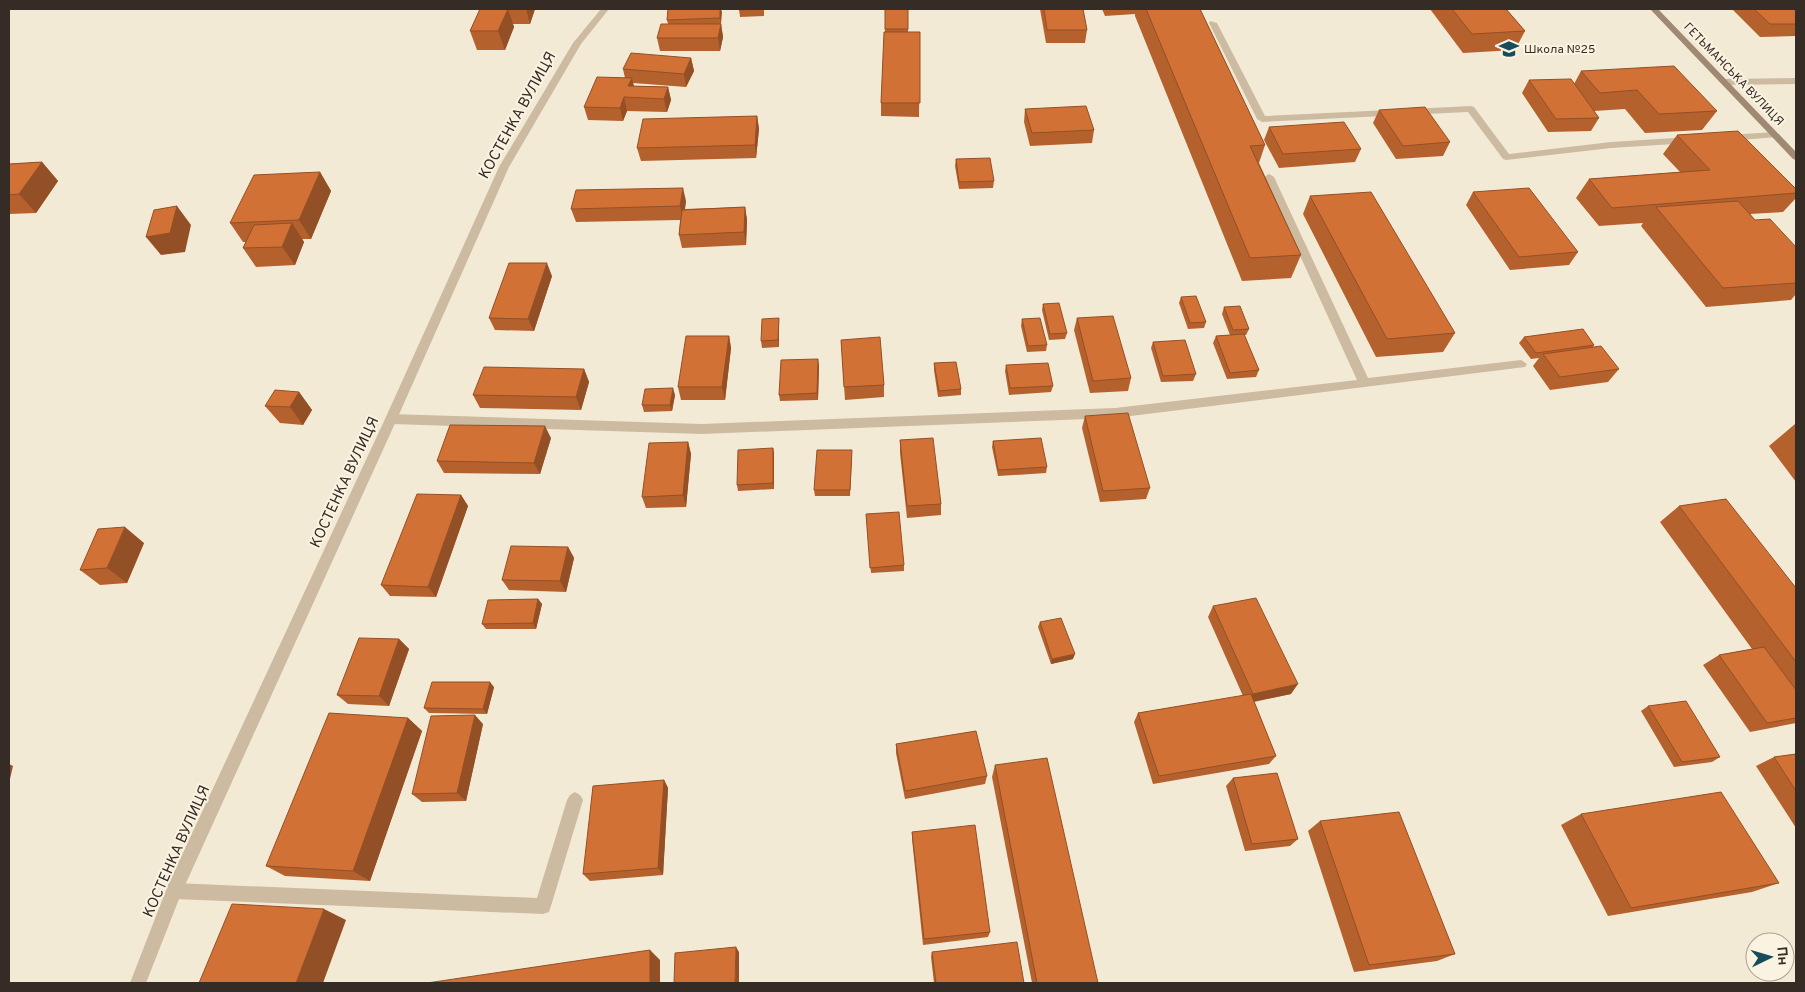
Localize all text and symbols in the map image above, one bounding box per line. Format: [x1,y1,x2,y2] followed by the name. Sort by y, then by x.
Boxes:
[1680,20,1787,130] street label: ГЕТЬМАНСЬКА ВУЛИЦЯ
[1498,38,1520,60] school or university icon: Школа №25
[1524,42,1595,58] place label: Школа №25
[475,49,561,183] street label: КОСТЕНКА ВУЛИЦЯ
[307,414,384,551] street label: КОСТЕНКА ВУЛИЦЯ
[140,783,215,921] street label: КОСТЕНКА ВУЛИЦЯ
[1745,932,1795,982] north arrow
[1772,946,1791,966] text: Пн

